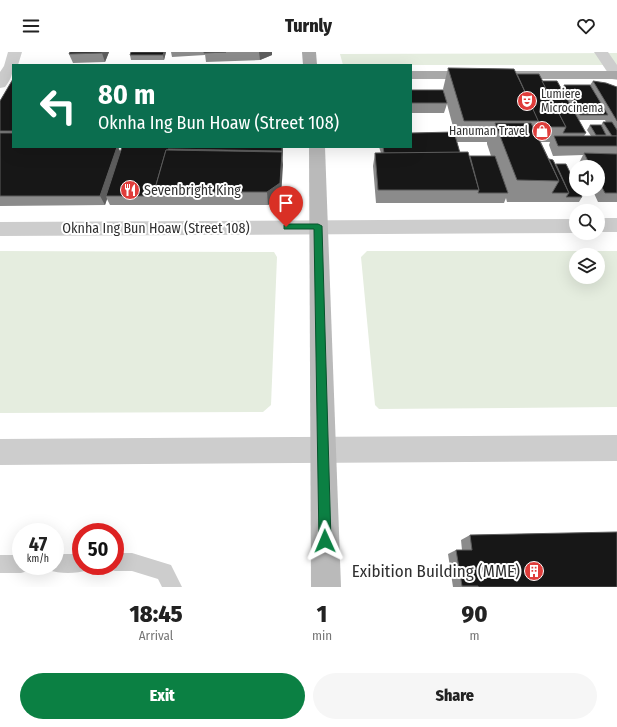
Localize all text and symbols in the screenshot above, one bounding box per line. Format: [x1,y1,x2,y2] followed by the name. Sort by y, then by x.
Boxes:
[20,15,42,37] icon: menu
[285,15,332,37] text: Turnly
[575,15,597,37] icon: heart
[98,78,155,111] text: 80 m
[32,80,84,132] icon: left
[541,87,603,115] place label: Lumiere Microcinema
[516,90,538,112] theatre icon: Lumiere Microcinema
[98,112,339,134] text: Oknha Ing Bun Hoaw (Street 108)
[531,120,553,142] shop icon: Hanuman Travel
[449,124,528,138] place label: Hanuman Travel
[569,160,605,284] map controls
[569,160,605,196] button: sound
[119,179,141,201] restaurant icon: Sevenbright King
[144,182,241,199] place label: Sevenbright King
[269,186,303,227] pin
[275,192,297,214] icon: arrive
[569,204,605,240] button: search
[62,220,250,237] street label: Oknha Ing Bun Hoaw (Street 108)
[569,248,605,284] button: layers
[304,520,346,562] position arrow
[72,523,124,575] speed limit sign: 50
[29,532,47,556] text: 47
[27,553,49,565] text: km/h
[523,560,545,582] building icon: Exibition Building (MME)
[352,561,520,582] place label: Exibition Building (MME)
[129,600,183,628] text: 18:45
[317,600,327,628] text: 1
[462,600,488,628] text: 90
[139,628,173,643] text: Arrival
[312,628,332,643] text: min
[470,628,480,643] text: m
[20,673,305,719] button: Exit
[313,673,597,719] button: Share

